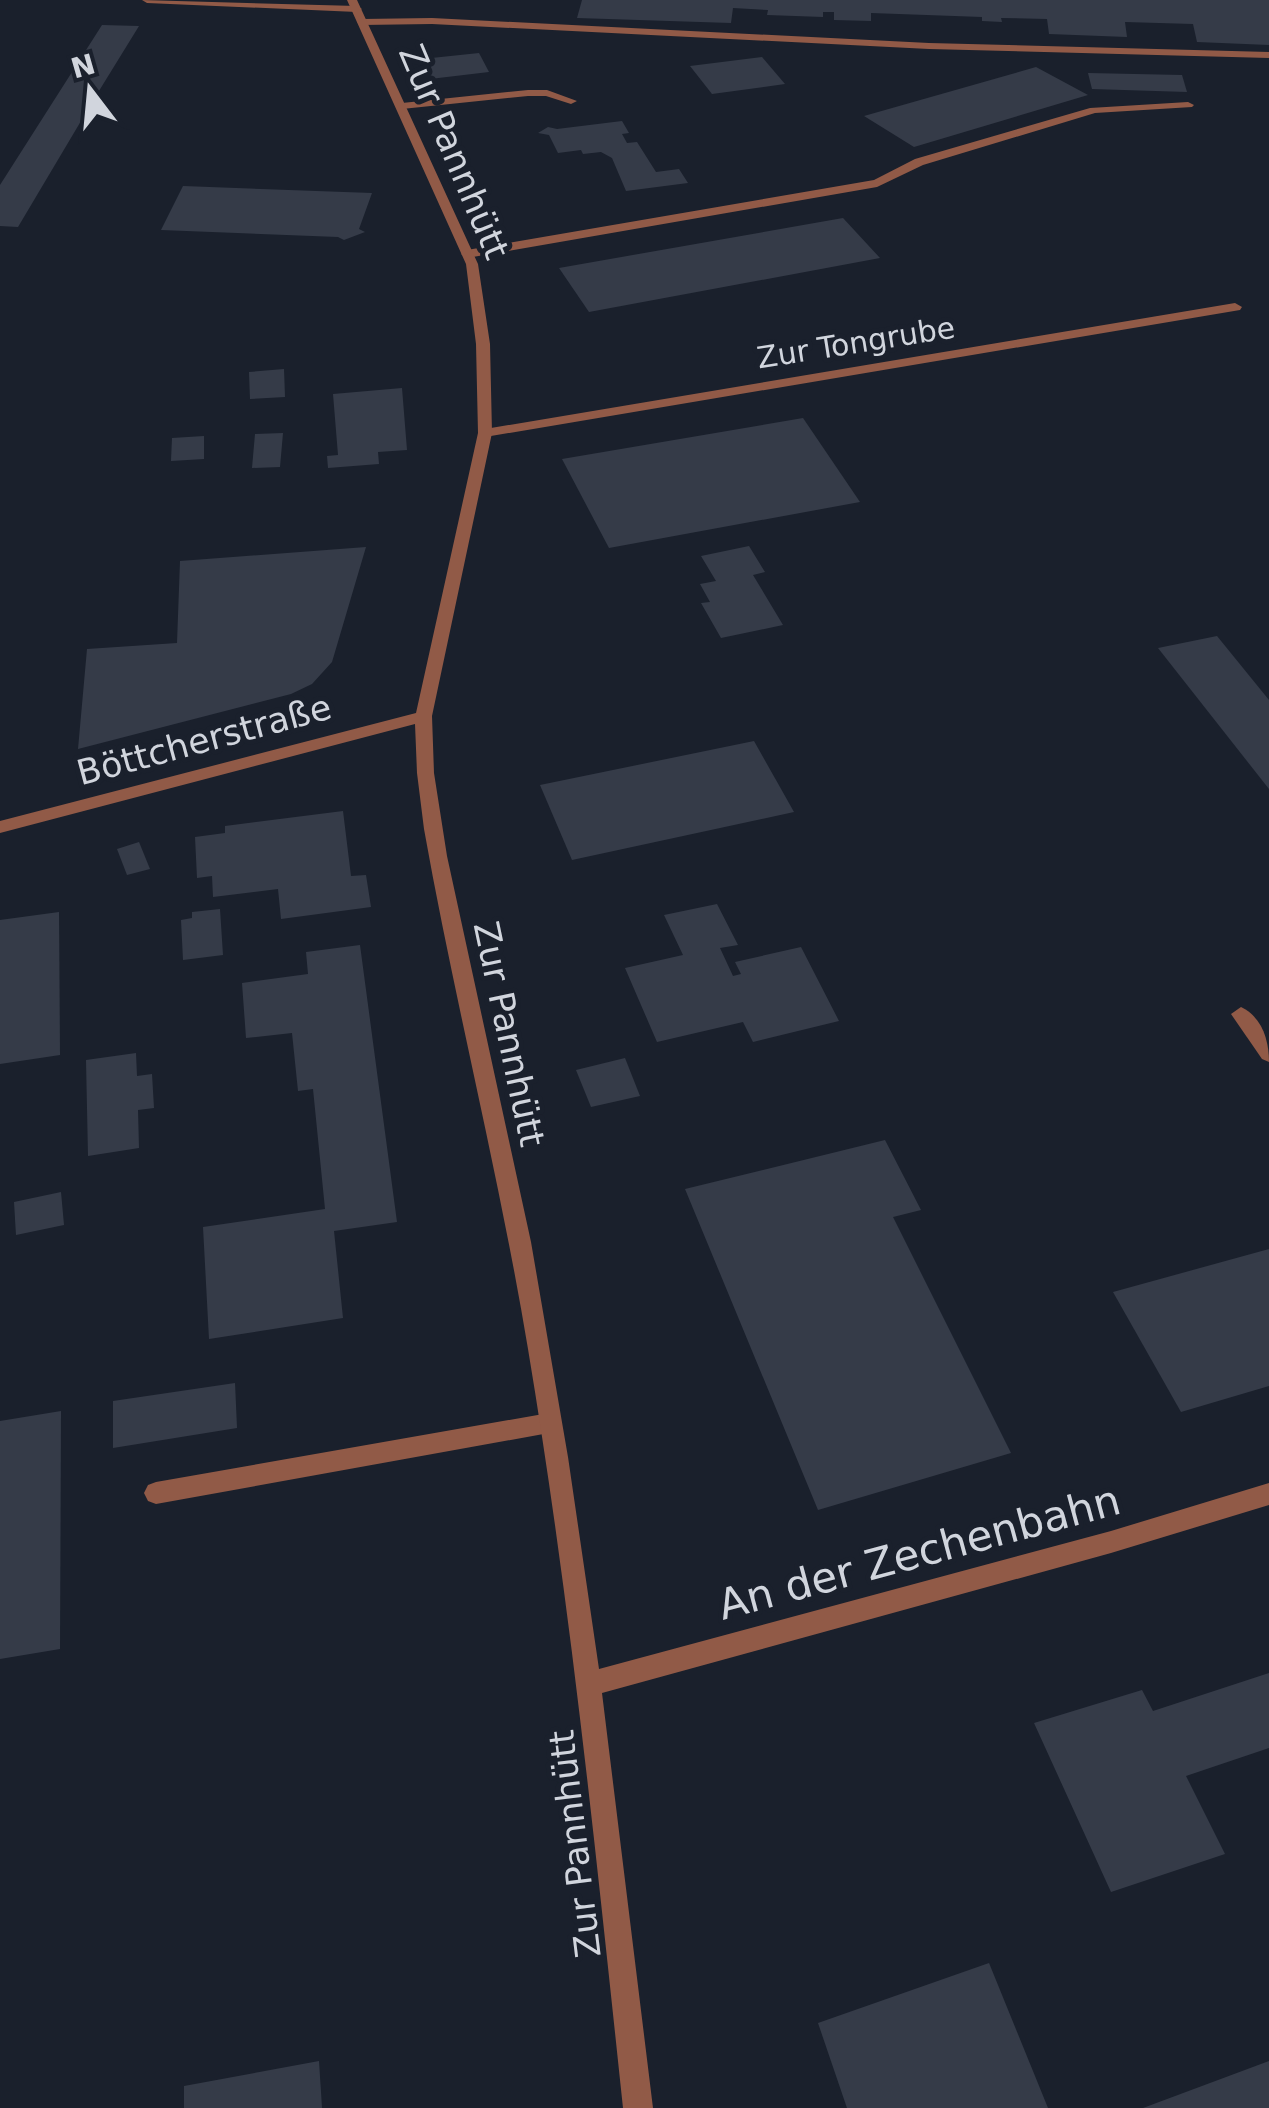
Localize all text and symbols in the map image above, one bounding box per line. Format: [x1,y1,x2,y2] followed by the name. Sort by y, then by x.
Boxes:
[391,39,517,265] street label: Zur Pannhütt
[40,40,140,140] north arrow
[67,47,99,86] text: N
[754,310,957,375] street label: Zur Tongrube
[72,687,336,793] street label: Böttcherstraße
[466,918,552,1150] street label: Zur Pannhütt
[713,1475,1126,1630] street label: An der Zechenbahn
[541,1728,609,1960] street label: Zur Pannhütt

